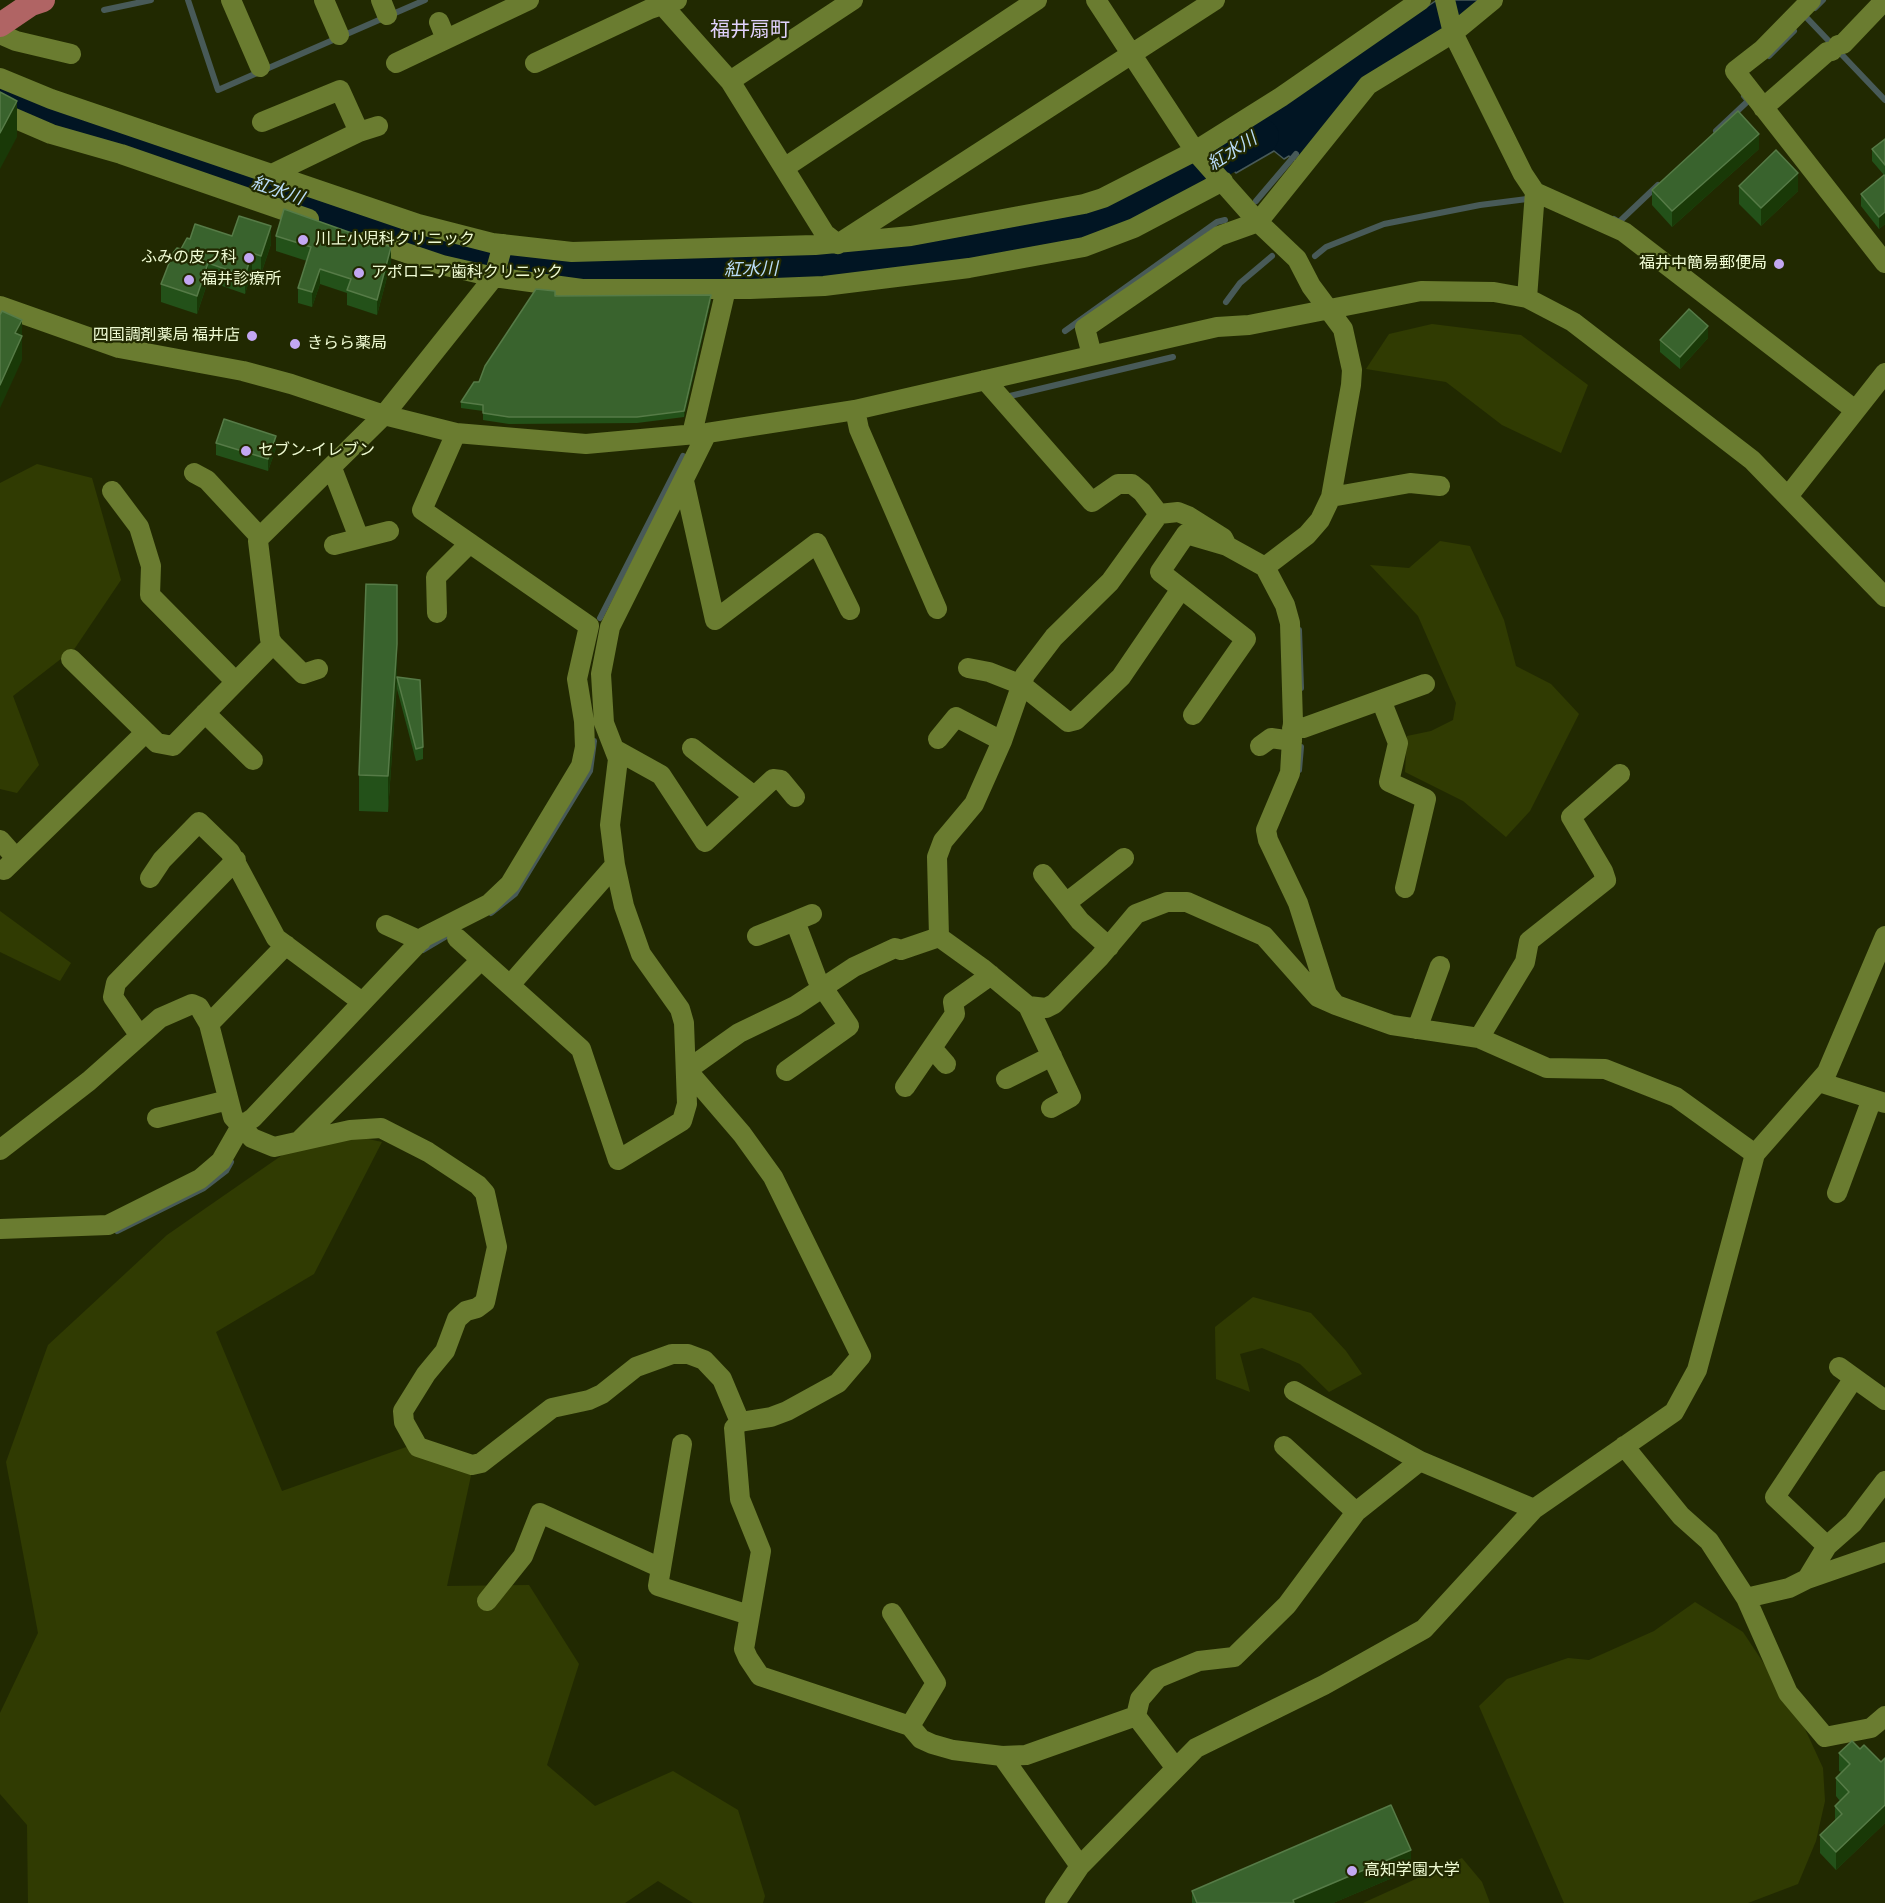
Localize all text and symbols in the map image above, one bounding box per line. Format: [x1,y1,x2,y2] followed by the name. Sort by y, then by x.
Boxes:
[710,20,790,44] district label: 福井扇町
[1204,130,1262,176] water label: 紅水川
[248,173,306,211] water label: 紅水川
[315,230,475,250] place label: 川上小児科クリニック
[296,233,310,247] marker: 川上小児科クリニック
[141,248,237,268] place label: ふみの皮フ科
[242,251,256,265] marker: ふみの皮フ科
[1639,254,1767,274] place label: 福井中簡易郵便局
[1772,257,1786,271] marker: 福井中簡易郵便局
[724,260,778,282] water label: 紅水川
[371,263,563,283] place label: アポロニア歯科クリニック
[352,266,366,280] marker: アポロニア歯科クリニック
[201,270,281,290] place label: 福井診療所
[182,273,196,287] marker: 福井診療所
[93,326,240,346] place label: 四国調剤薬局 福井店
[245,329,259,343] marker: 四国調剤薬局 福井店
[307,334,387,354] place label: きらら薬局
[288,337,302,351] marker: きらら薬局
[258,441,375,461] place label: セブン-イレブン
[239,444,253,458] marker: セブン-イレブン
[1364,1861,1460,1881] place label: 高知学園大学
[1345,1864,1359,1878] marker: 高知学園大学

